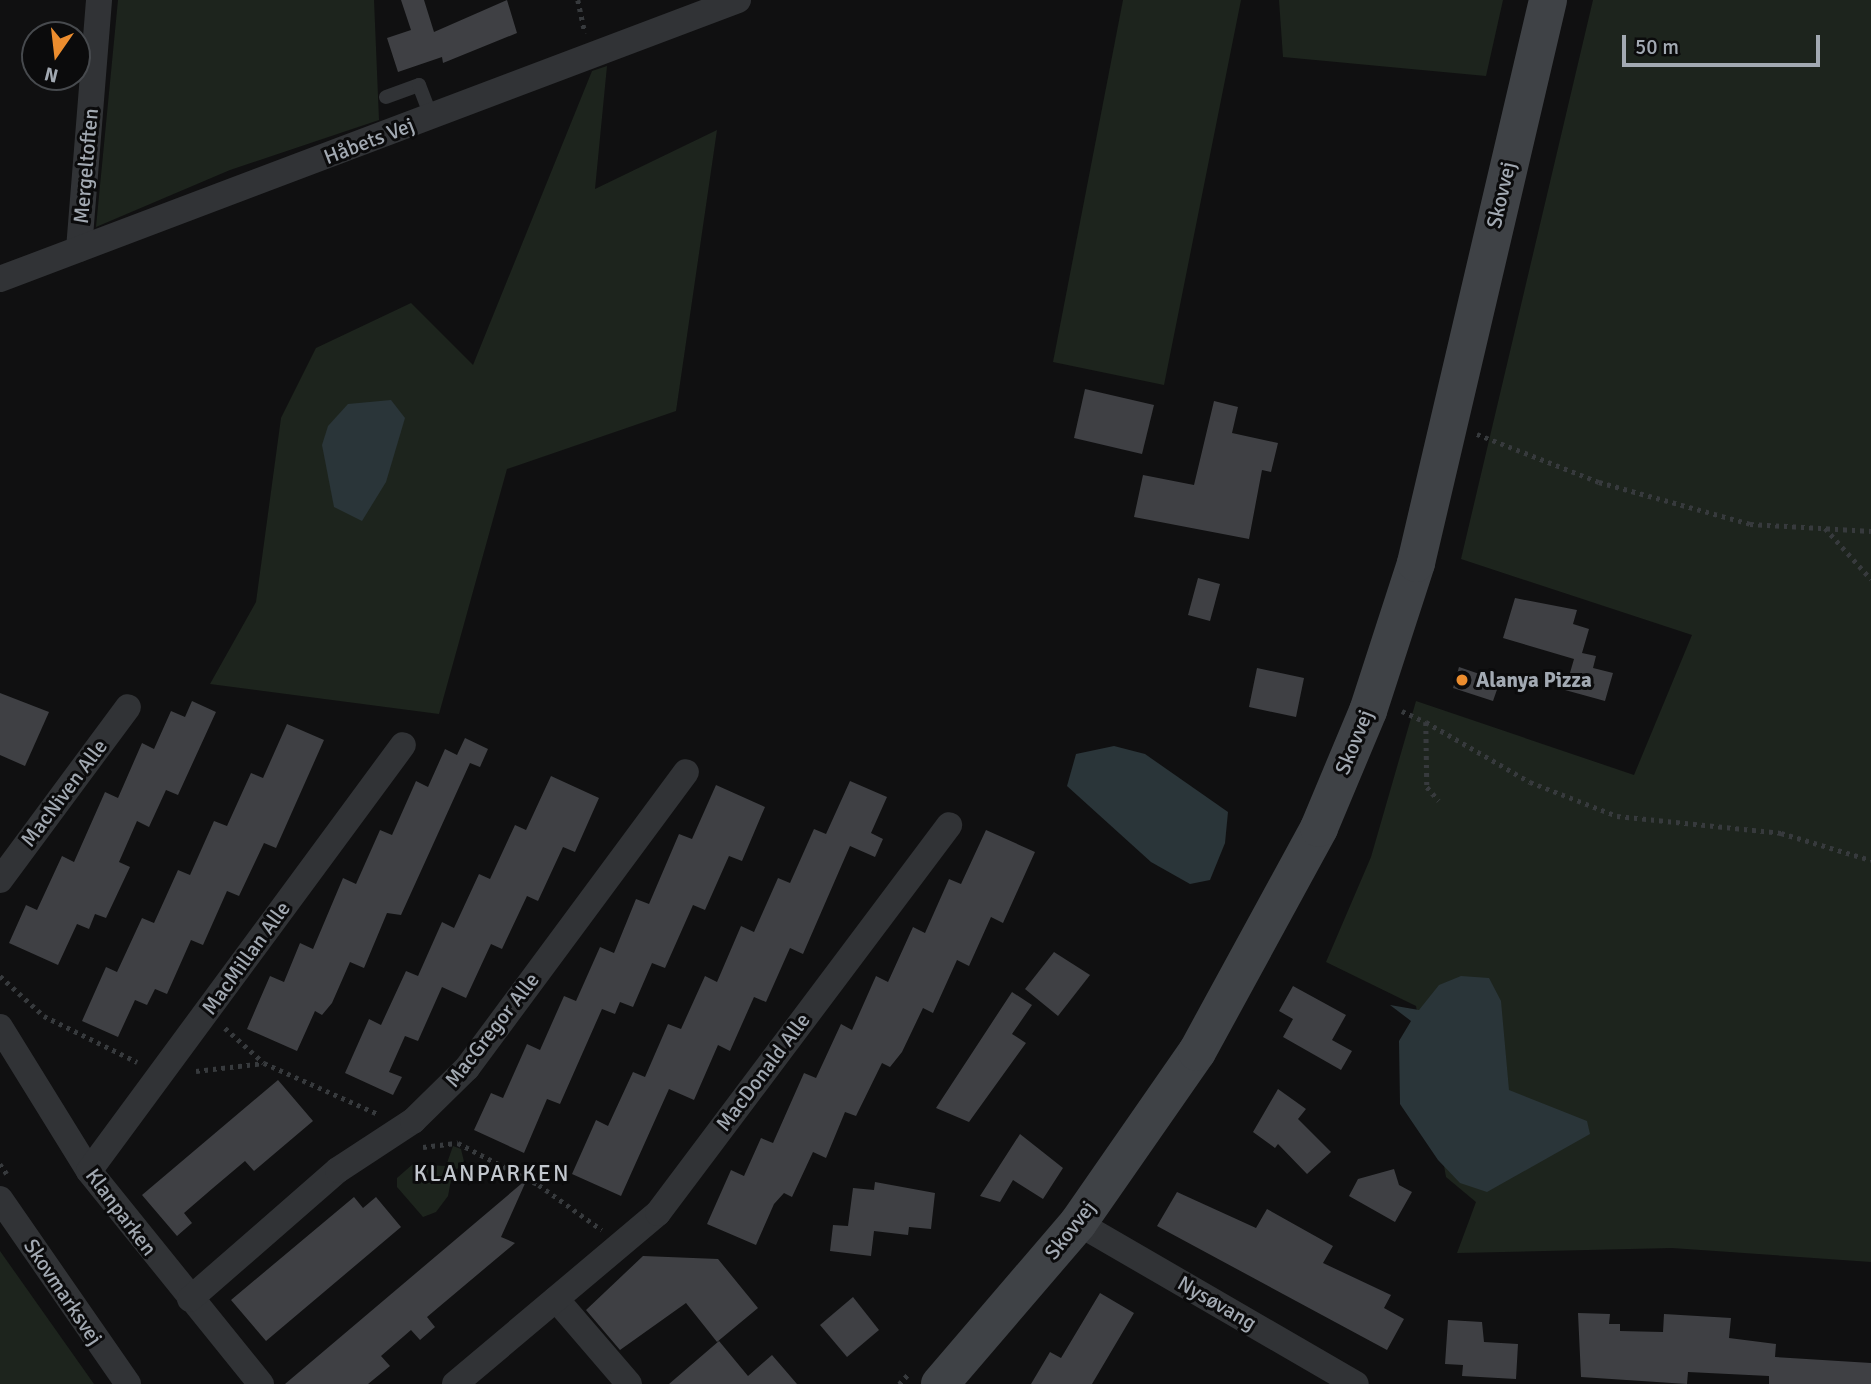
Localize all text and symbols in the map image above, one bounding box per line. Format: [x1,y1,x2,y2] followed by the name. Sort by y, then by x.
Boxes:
[21,21,91,91] north arrow
[1626,21,1824,65] scale bar
[1635,34,1679,60] text: 50 m
[42,61,61,88] text: N
[68,107,104,225] street label: Mergeltoften
[320,112,418,170] street label: Håbets Vej
[1481,159,1521,231] street label: Skovvej
[1476,667,1592,693] place label: Alanya Pizza
[1454,672,1470,688] marker: Alanya Pizza
[1330,706,1378,778] street label: Skovvej
[15,734,113,852] street label: MacNiven Alle
[196,896,296,1020] street label: MacMillan Alle
[440,968,544,1092] street label: MacGregor Alle
[711,1008,815,1136] street label: MacDonald Alle
[415,1160,569,1188] district label: KLANPARKEN
[80,1164,162,1260] street label: Klanparken
[1039,1196,1101,1264] street label: Skovvej
[18,1234,108,1350] street label: Skovmarksvej
[1173,1270,1261,1336] street label: Nysøvang

